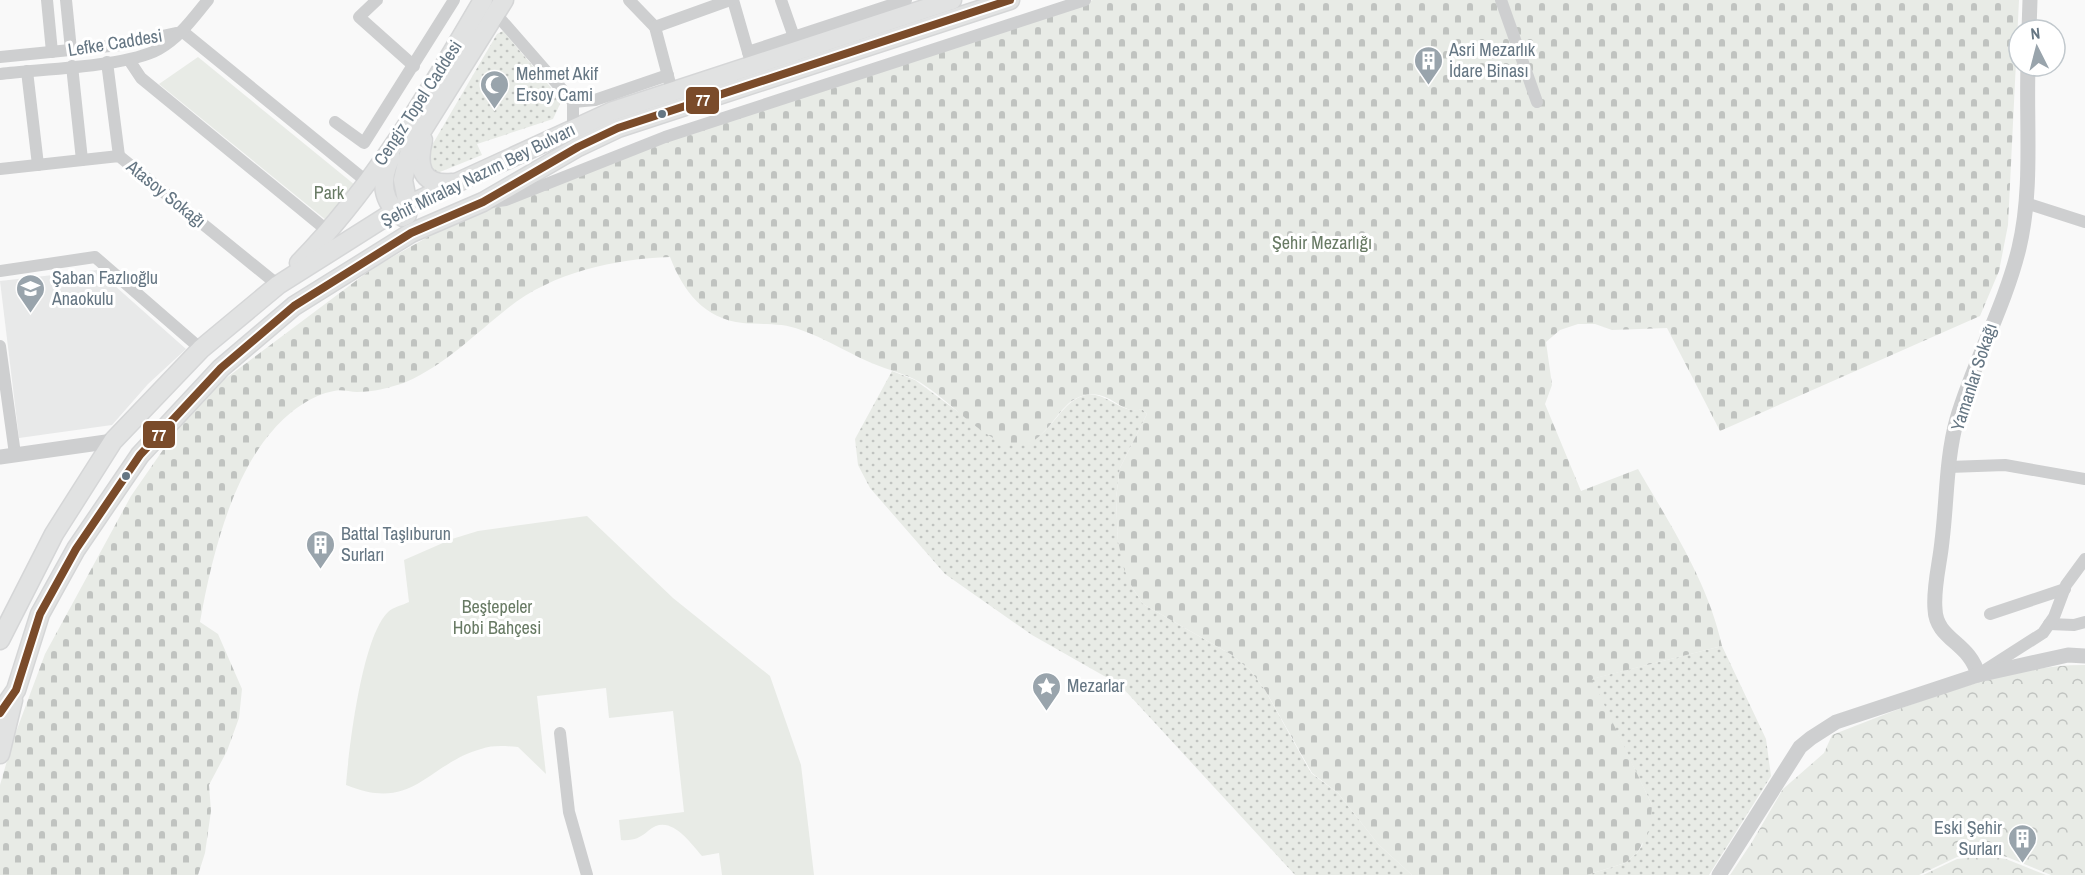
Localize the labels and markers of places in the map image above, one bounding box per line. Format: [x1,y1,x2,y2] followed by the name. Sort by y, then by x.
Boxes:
[1448,37,1536,83] place label: Asri Mezarlık İdare Binası
[1412,44,1444,86] building icon: Asri Mezarlık İdare Binası
[516,61,599,107] place label: Mehmet Akif Ersoy Cami
[479,68,511,110] mosque icon: Mehmet Akif Ersoy Cami
[656,108,668,120] unlabelled marker
[51,265,158,311] place label: Şaban Fazlıoğlu Anaokulu
[15,272,47,314] school or university icon: Şaban Fazlıoğlu Anaokulu
[120,470,132,482] unlabelled marker
[341,521,451,567] place label: Battal Taşlıburun Surları
[304,528,336,570] building icon: Battal Taşlıburun Surları
[1030,670,1062,712] place icon: Mezarlar
[1067,673,1124,698] place label: Mezarlar
[1934,815,2002,861] place label: Eski Şehir Surları
[2007,822,2039,864] building icon: Eski Şehir Surları

